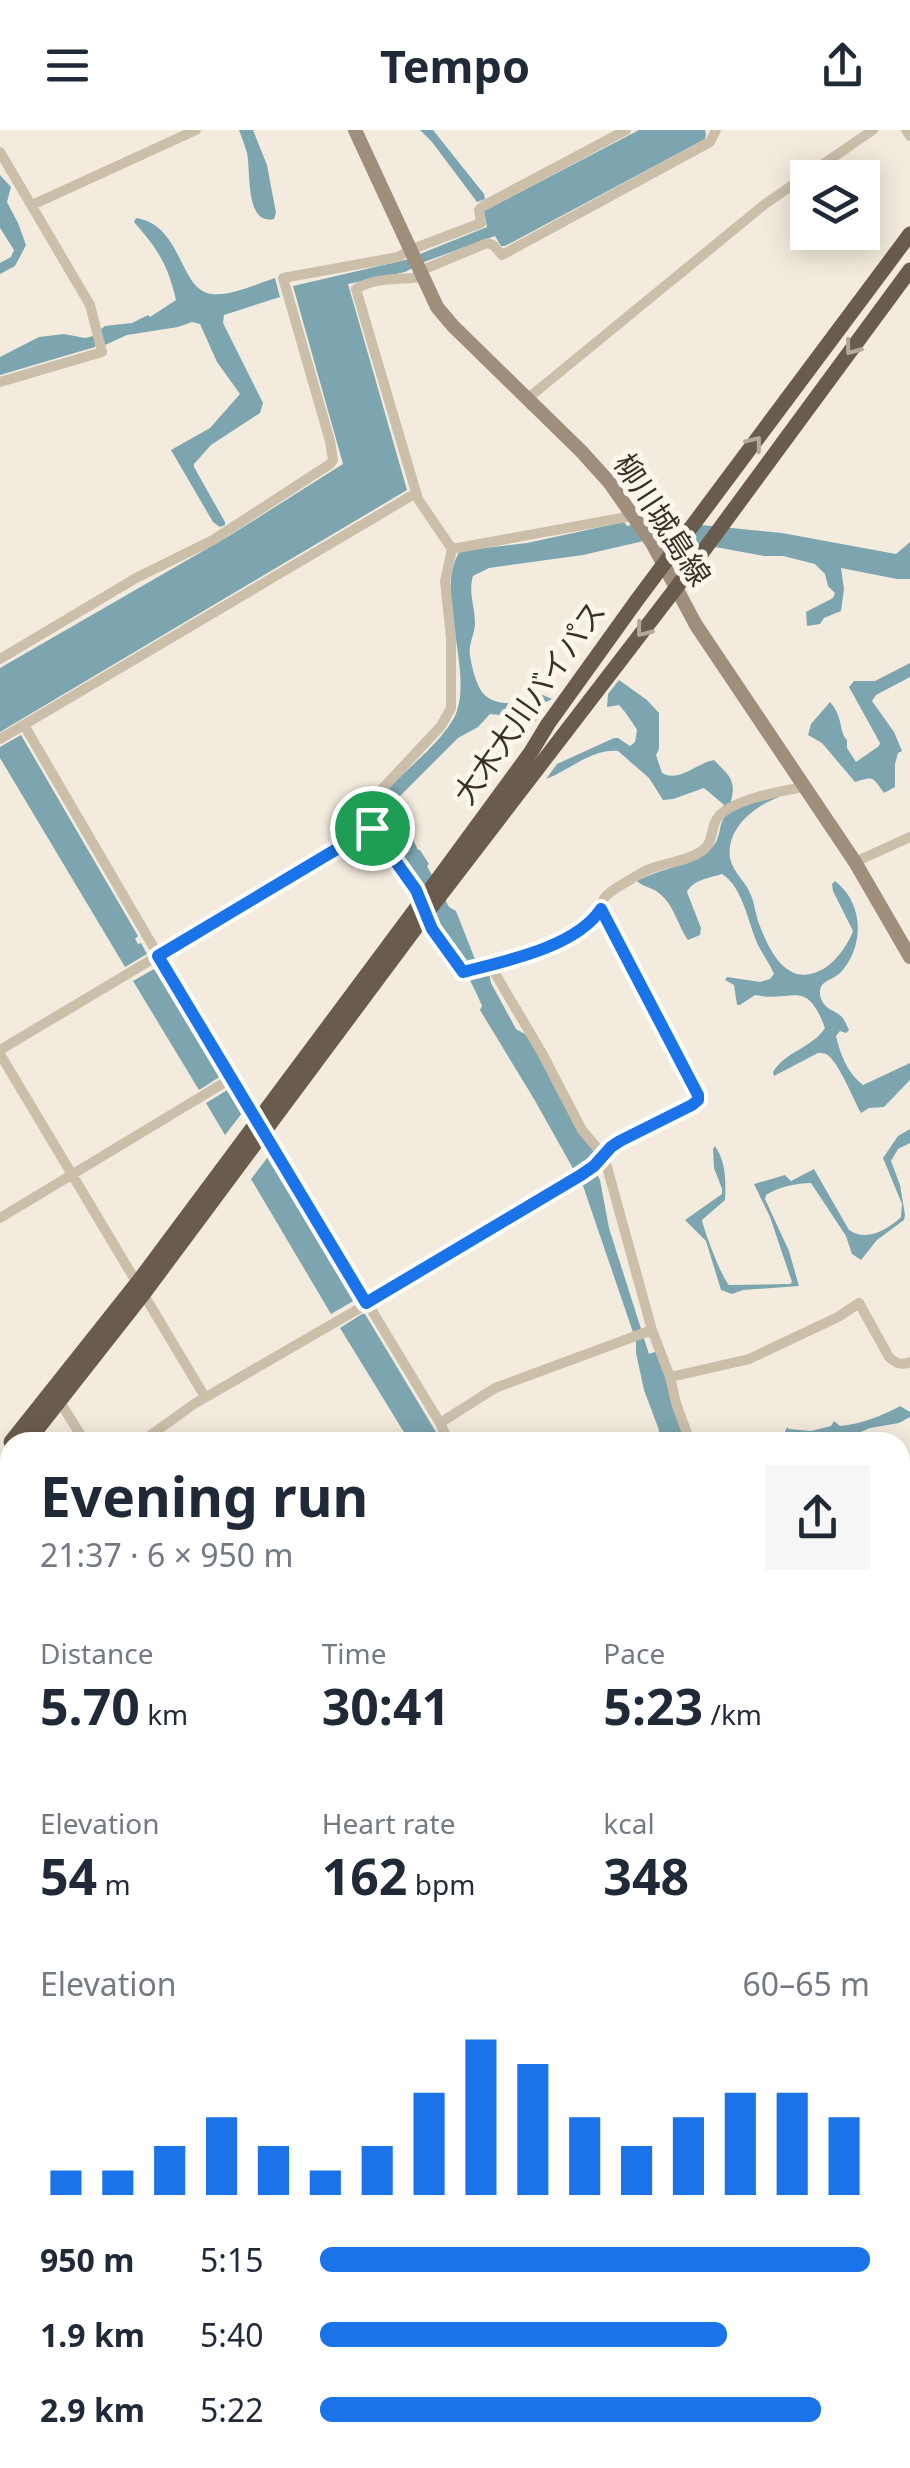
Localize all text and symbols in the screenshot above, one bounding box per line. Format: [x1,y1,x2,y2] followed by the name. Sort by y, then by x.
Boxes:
[380,35,530,96] text: Tempo
[40,38,95,93] icon: menu
[815,38,870,93] icon: share
[790,160,880,250] map controls
[790,160,880,250] button: layers
[845,337,864,356] one-way arrow
[743,436,761,454] one-way arrow
[605,445,721,593] street label: 柳川城島線
[443,592,614,812] street label: 大木大川バイパス
[637,619,655,637] one-way arrow
[330,786,415,871] pin
[345,801,400,856] icon: arrive
[40,1458,368,1533] text: Evening run
[765,1465,870,1570] button: share
[40,1533,293,1576] text: 21:37 · 6 × 950 m
[40,1634,153,1672] text: Distance
[322,1634,386,1672] text: Time
[603,1634,665,1672] text: Pace
[40,1672,140,1740] text: 5.70
[322,1672,450,1740] text: 30:41
[603,1672,703,1740] text: 5:23
[140,1695,188,1733] text: km
[703,1695,762,1733] text: /km
[40,1804,160,1842] text: Elevation
[322,1804,455,1842] text: Heart rate
[603,1804,655,1842] text: kcal
[40,1842,97,1910] text: 54
[322,1842,407,1910] text: 162
[603,1842,689,1910] text: 348
[97,1865,131,1903] text: m
[407,1865,475,1903] text: bpm
[40,1962,177,2005] text: Elevation
[743,1962,870,2005] text: 60–65 m
[40,2238,134,2281] text: 950 m
[200,2238,264,2281] text: 5:15
[40,2313,145,2356] text: 1.9 km
[200,2313,264,2356] text: 5:40
[40,2388,145,2431] text: 2.9 km
[200,2388,264,2431] text: 5:22

